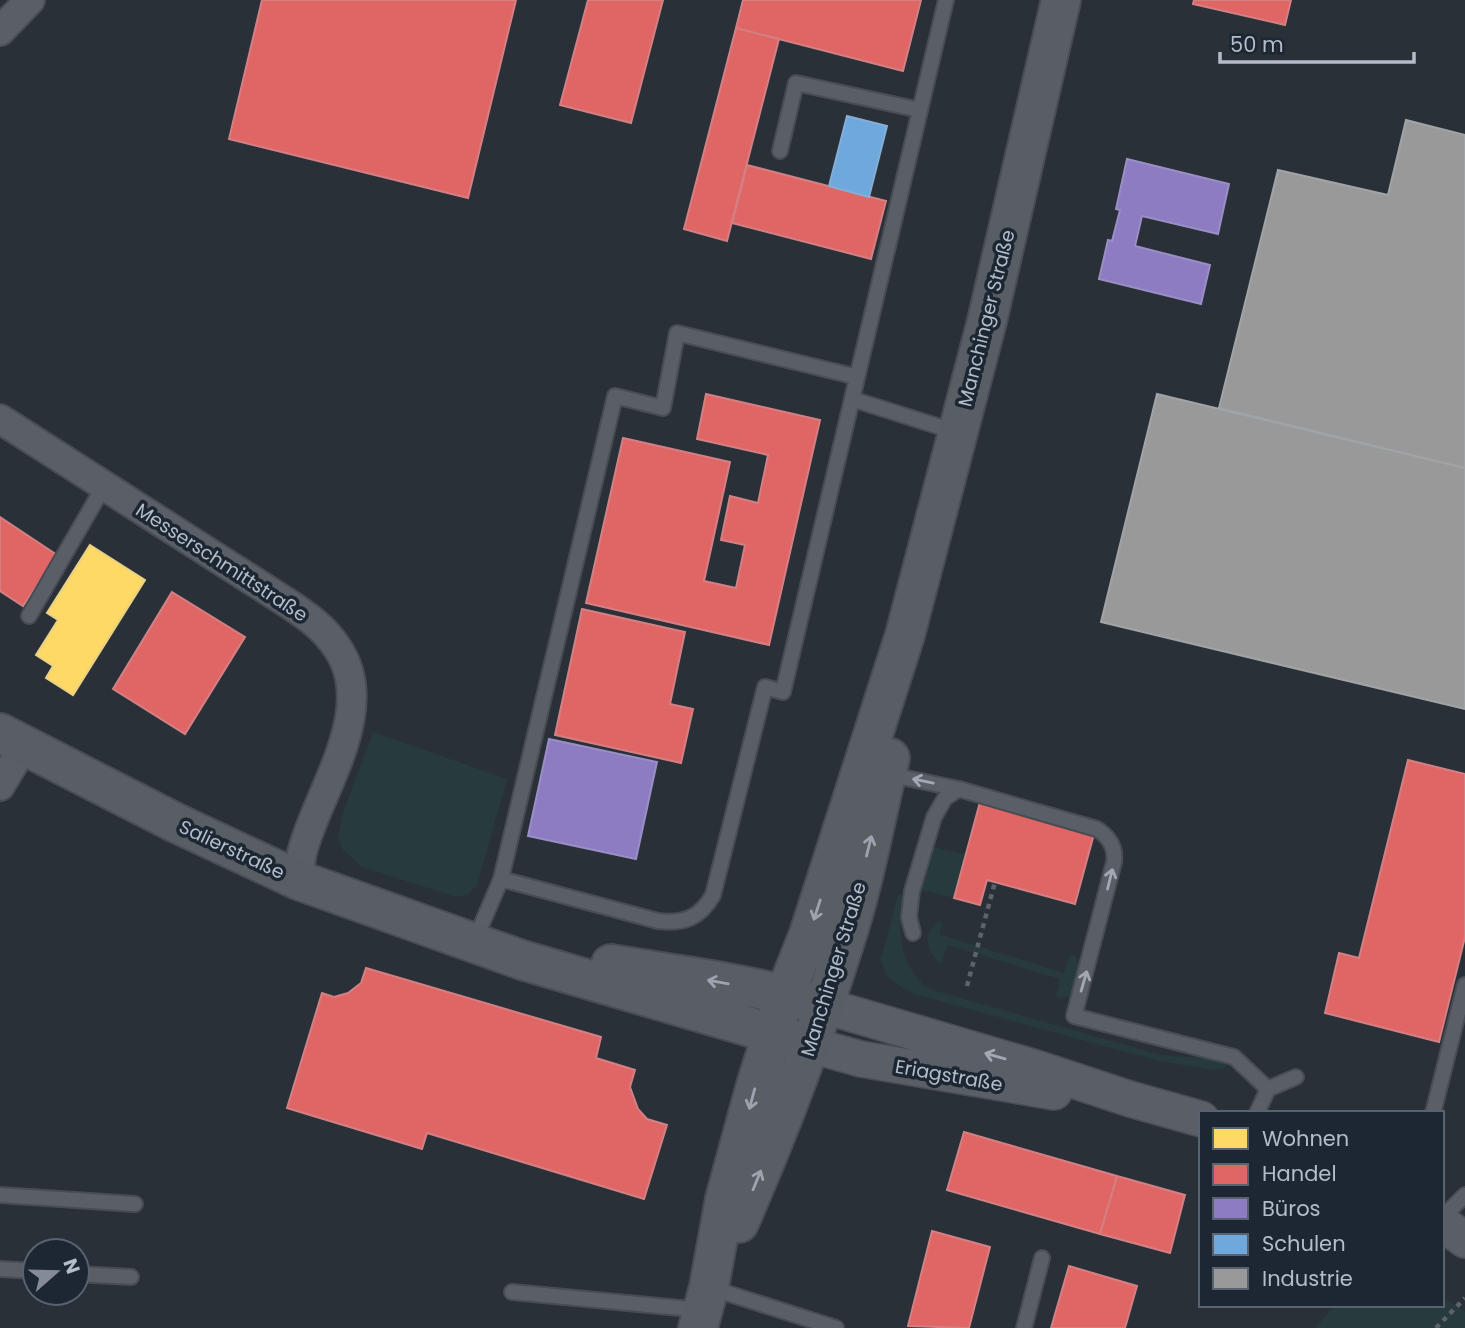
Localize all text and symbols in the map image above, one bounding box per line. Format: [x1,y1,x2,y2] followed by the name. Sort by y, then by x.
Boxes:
[1220,21,1414,65] scale bar
[1230,30,1284,59] text: 50 m
[951,227,1022,409] street label: Manchinger Straße
[131,497,313,628] street label: Messerschmittstraße
[912,773,935,787] one-way arrow
[175,813,289,886] street label: Salierstraße
[862,835,876,858] one-way arrow
[1104,868,1117,891] one-way arrow
[794,878,873,1060] street label: Manchinger Straße
[810,899,823,921] one-way arrow
[1078,970,1091,993] one-way arrow
[707,975,730,988] one-way arrow
[984,1048,1006,1061] one-way arrow
[893,1053,1005,1098] street label: Eriagstraße
[745,1087,758,1110] one-way arrow
[1199,1111,1444,1307] legend
[1262,1124,1349,1153] text: Wohnen
[1262,1159,1337,1188] text: Handel
[751,1170,764,1192] one-way arrow
[1262,1194,1321,1223] text: Büros
[1262,1229,1346,1258] text: Schulen
[21,1237,91,1307] north arrow
[56,1255,87,1278] text: N
[1262,1264,1353,1293] text: Industrie

